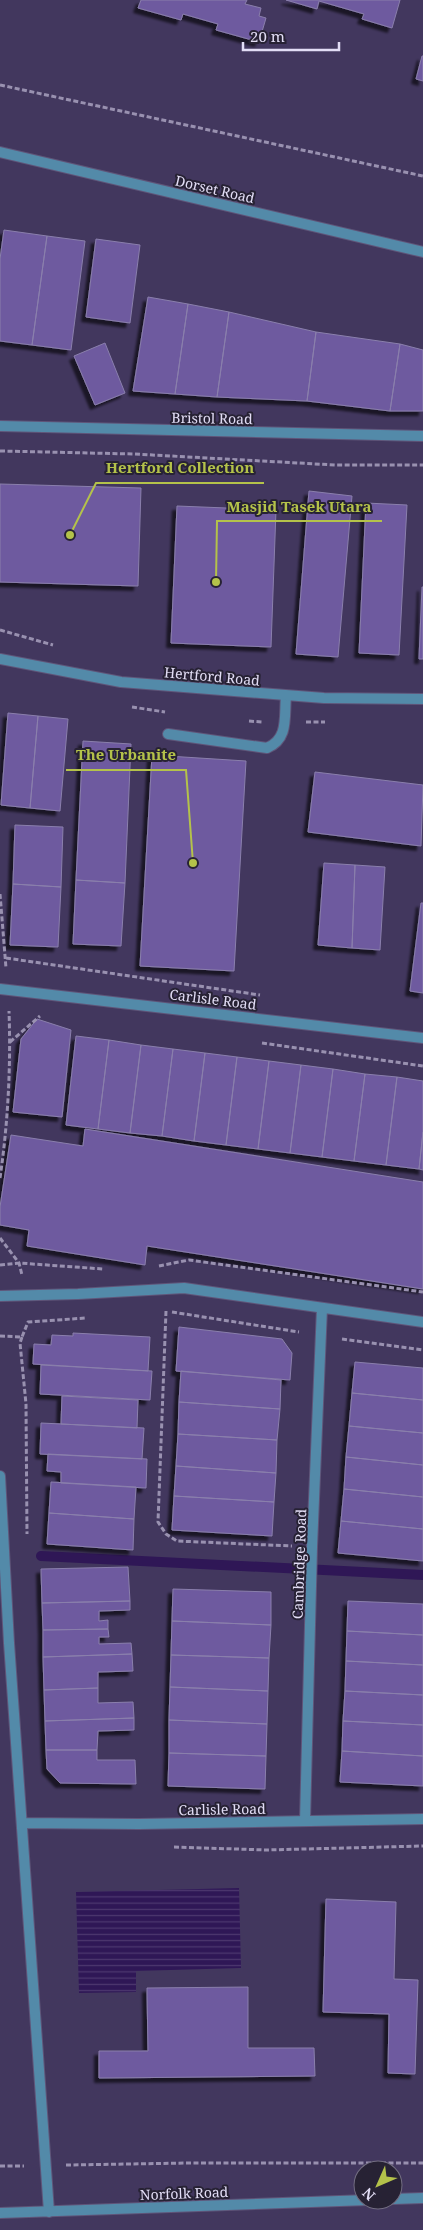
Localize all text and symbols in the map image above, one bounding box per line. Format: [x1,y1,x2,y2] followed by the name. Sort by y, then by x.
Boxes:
[243,20,339,52] scale bar
[250,26,285,46] text: 20 m
[173,171,257,207] street label: Dorset Road
[171,408,253,428] street label: Bristol Road
[96,453,264,483] callout: Hertford Collection
[106,457,254,477] text: Hertford Collection
[217,491,382,521] callout: Masjid Tasek Utara
[226,496,372,516] text: Masjid Tasek Utara
[163,662,261,690] street label: Hertford Road
[66,740,186,770] callout: The Urbanite
[76,744,176,764] text: The Urbanite
[168,984,258,1014] street label: Carlisle Road
[288,1508,310,1619] street label: Cambridge Road
[178,1799,266,1819] street label: Carlisle Road
[353,2160,403,2210] north arrow
[139,2182,229,2204] street label: Norfolk Road
[358,2184,379,2205] text: N

